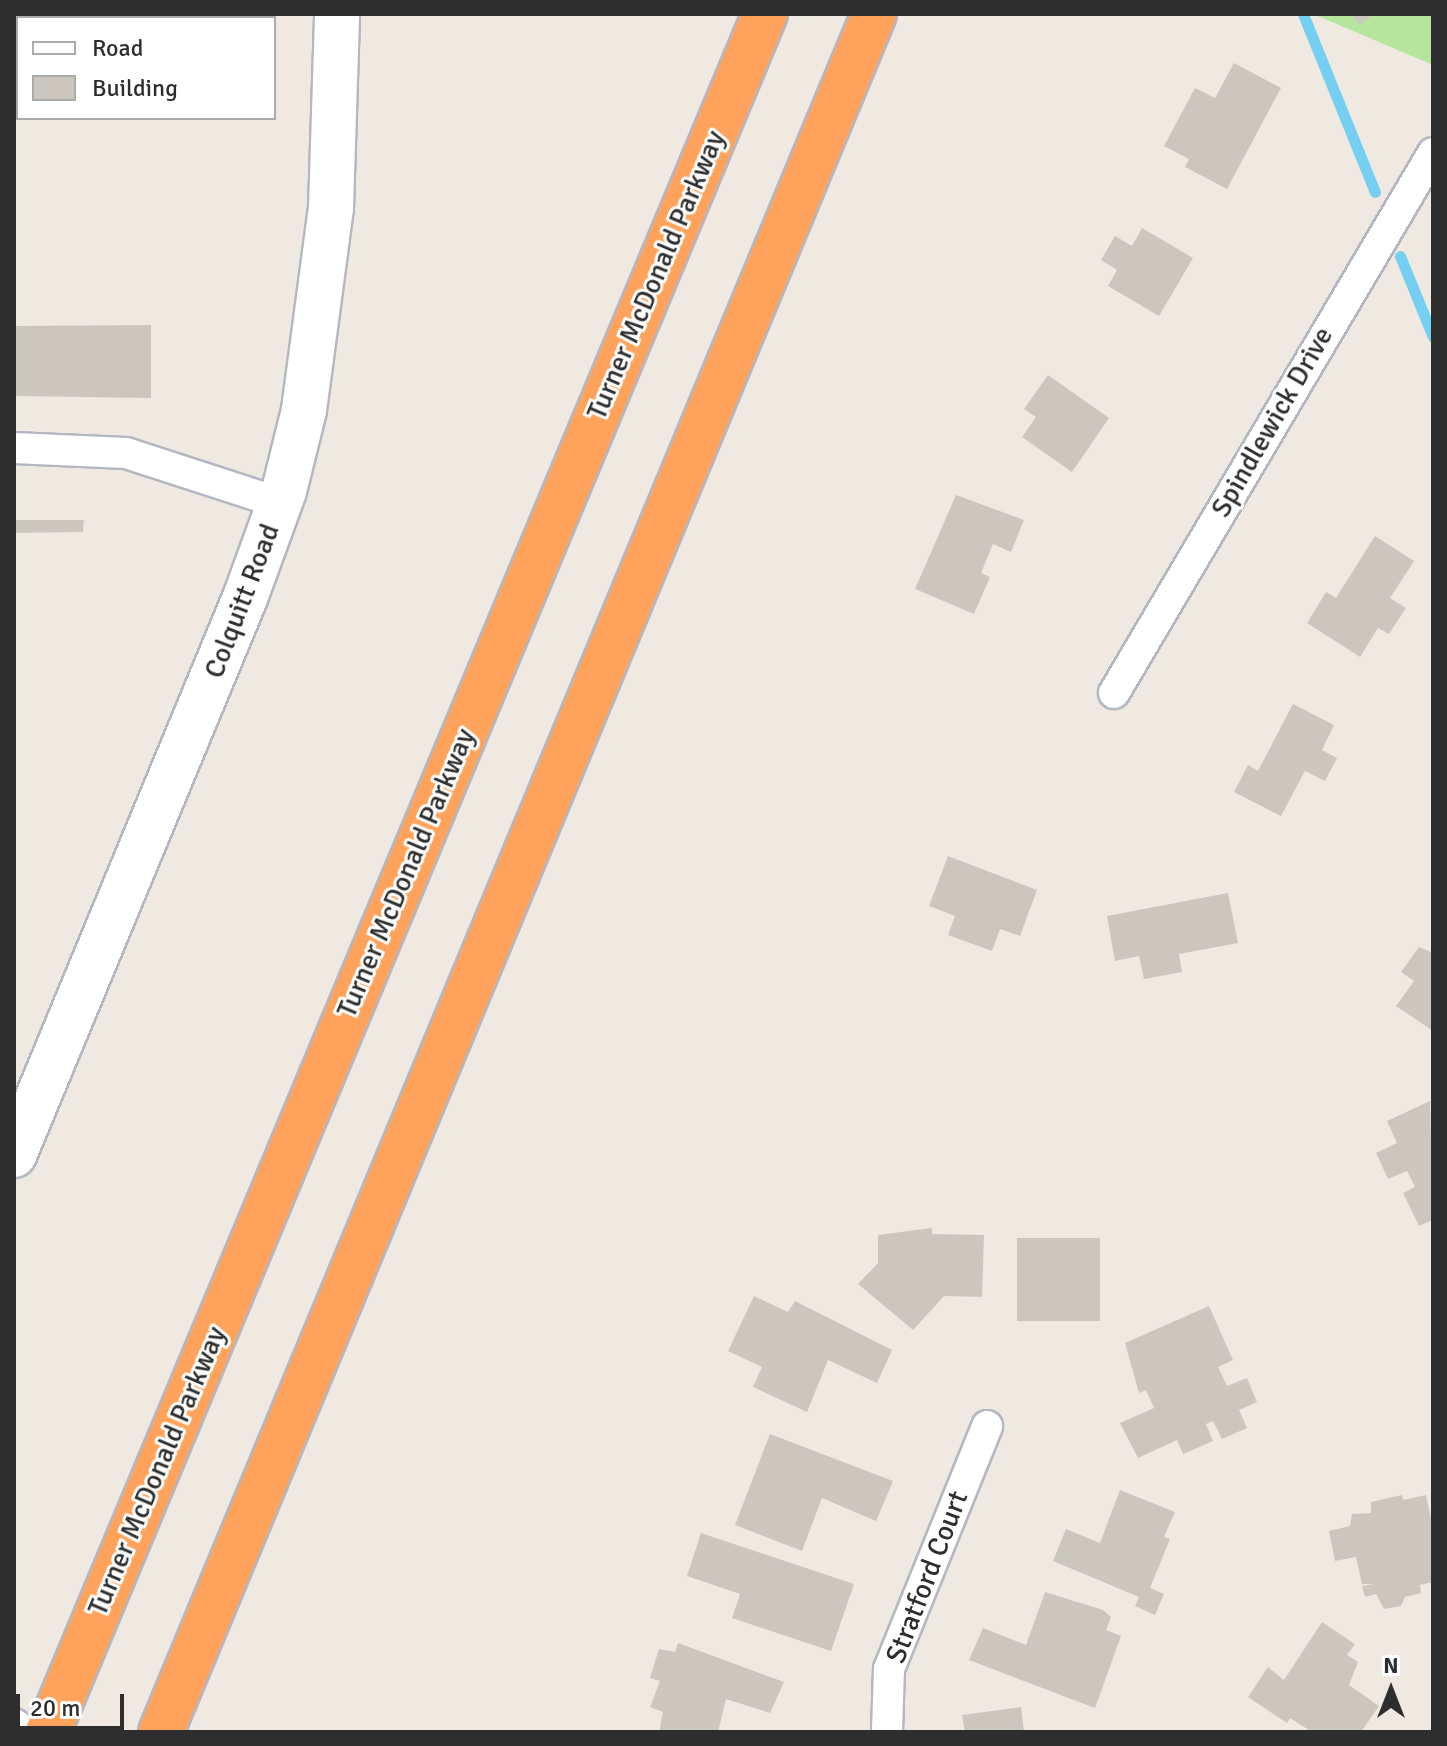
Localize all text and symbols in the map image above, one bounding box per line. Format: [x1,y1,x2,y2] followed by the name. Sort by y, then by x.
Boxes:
[16,16,276,120] legend
[92,33,143,63] text: Road
[92,73,178,103] text: Building
[580,126,732,424] street label: Turner McDonald Parkway
[1204,321,1340,523] street label: Spindlewick Drive
[197,519,287,683] street label: Colquitt Road
[330,724,482,1022] street label: Turner McDonald Parkway
[81,1322,233,1620] street label: Turner McDonald Parkway
[879,1486,975,1668] street label: Stratford Court
[1351,1650,1431,1730] north arrow
[1383,1652,1399,1679] text: N
[20,1678,128,1728] scale bar
[30,1693,80,1723] text: 20 m

